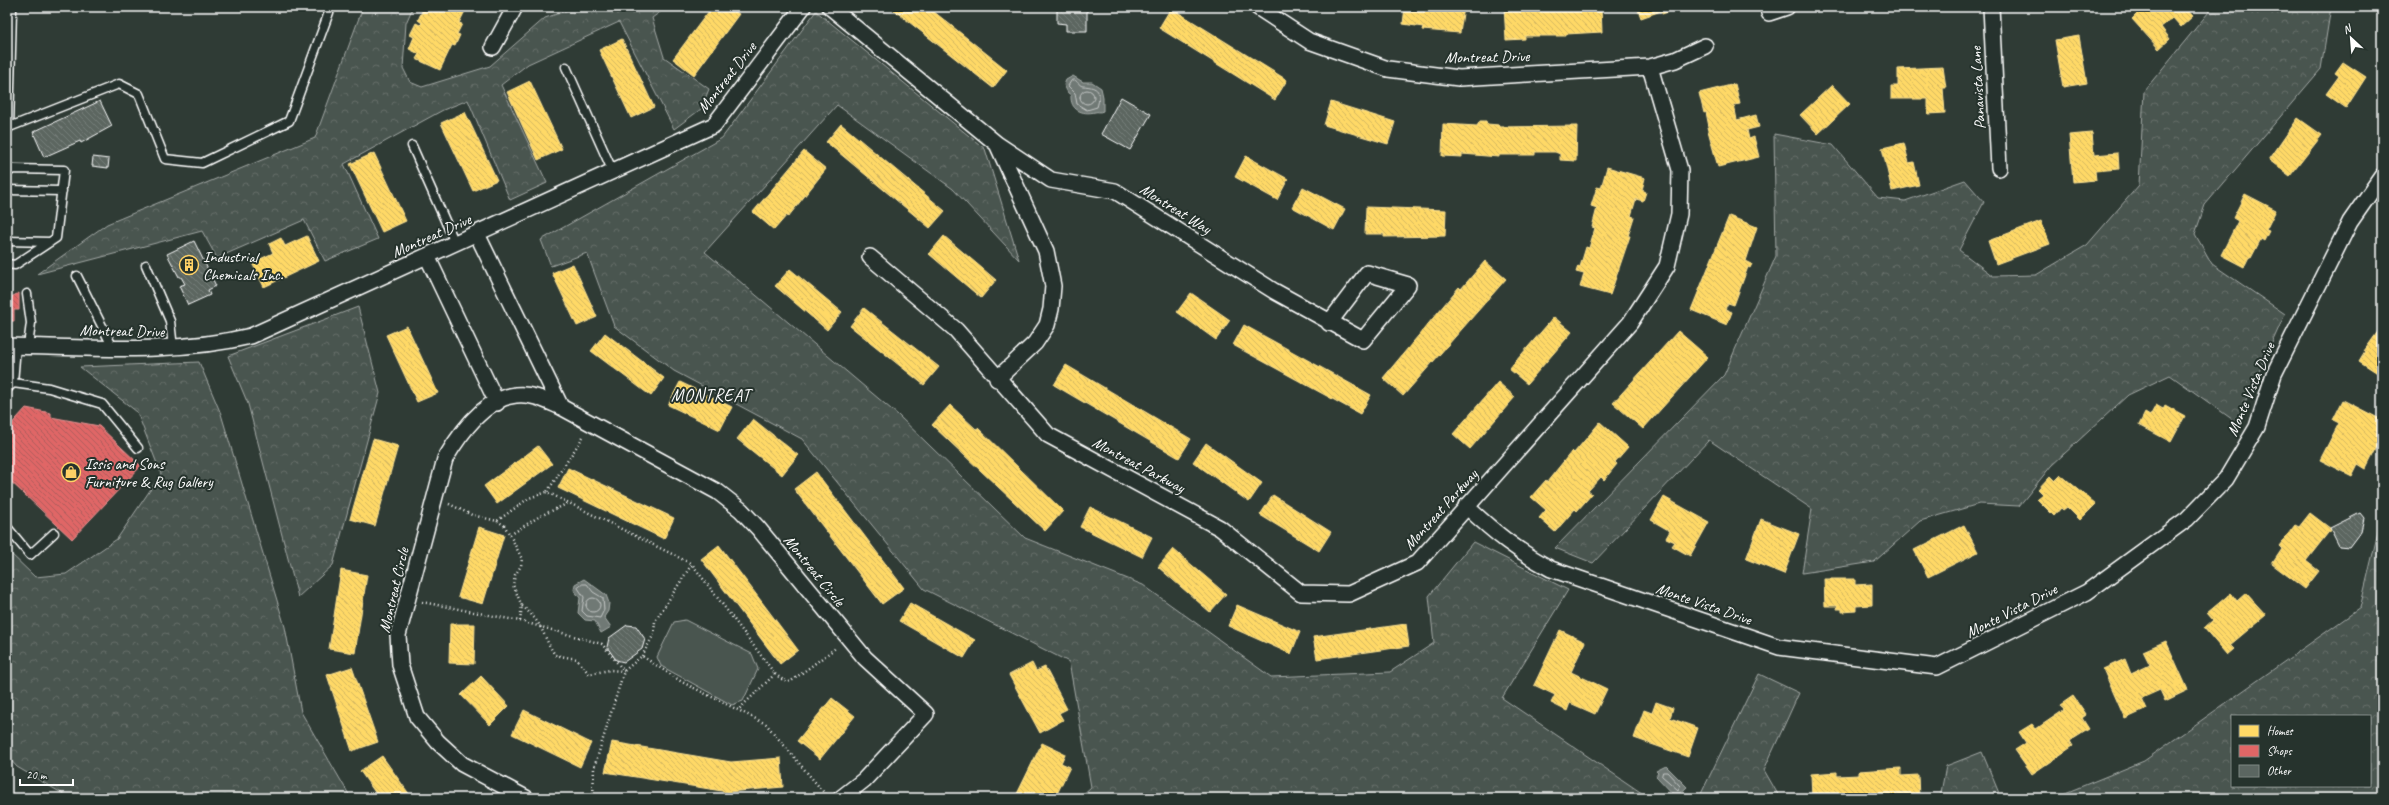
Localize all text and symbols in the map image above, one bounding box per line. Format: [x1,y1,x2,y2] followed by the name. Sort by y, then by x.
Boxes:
[2331,18,2371,58] north arrow
[2340,20,2355,37] text: N
[693,37,762,117] street label: Montreat Drive
[1966,44,1990,130] street label: Panavista Lane
[1444,46,1531,68] street label: Montreat Drive
[1136,179,1216,239] street label: Montreat Way
[389,209,476,262] street label: Montreat Drive
[203,247,284,285] place label: Industrial Chemicals Inc.
[178,254,200,276] building icon: Industrial Chemicals Inc.
[79,320,166,342] street label: Montreat Drive
[2222,338,2280,439] street label: Monte Vista Drive
[671,385,753,406] district label: MONTREAT
[1089,432,1190,498] street label: Montreat Parkway
[85,454,214,492] place label: Issis and Sons Furniture & Rug Gallery
[60,461,82,483] shop icon: Issis and Sons Furniture & Rug Gallery
[1399,464,1483,554] street label: Montreat Parkway
[779,531,850,612] street label: Montreat Circle
[374,544,414,635] street label: Montreat Circle
[1653,578,1756,630] street label: Monte Vista Drive
[1963,579,2062,642] street label: Monte Vista Drive
[2231,715,2371,787] legend
[2267,723,2294,739] text: Homes
[2267,743,2292,759] text: Shops
[20,761,73,787] scale bar
[2267,763,2293,779] text: Other
[26,767,48,783] text: 20 m

